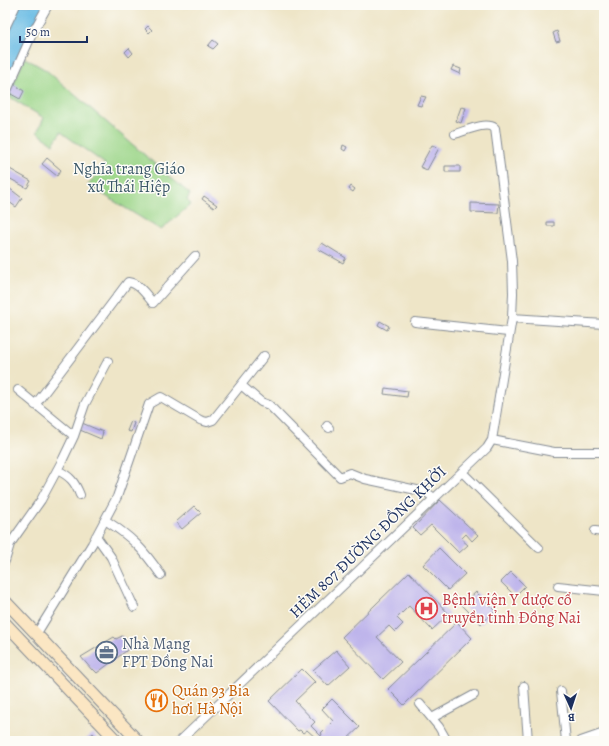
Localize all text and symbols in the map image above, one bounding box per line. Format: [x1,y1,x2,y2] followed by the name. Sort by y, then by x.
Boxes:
[20,18,87,44] scale bar
[26,24,50,40] text: 50 m
[73,158,185,198] park label: Nghĩa trang Giáo xứ Thái Hiệp
[285,461,451,623] street label: HẺM 807 ĐƯỜNG ĐỒNG KHỞI
[442,589,581,629] place label: Bệnh viện Y dược cổ truyền tỉnh Đồng Nai
[413,596,439,622] hospital icon: Bệnh viện Y dược cổ truyền tỉnh Đồng Nai
[122,633,213,673] place label: Nhà Mạng FPT Đồng Nai
[93,640,119,666] office icon: Nhà Mạng FPT Đồng Nai
[172,680,250,720] place label: Quán 93 Bia hơi Hà Nội
[144,687,170,713] restaurant icon: Quán 93 Bia hơi Hà Nội
[551,688,591,728] north arrow
[568,710,575,725] text: B

